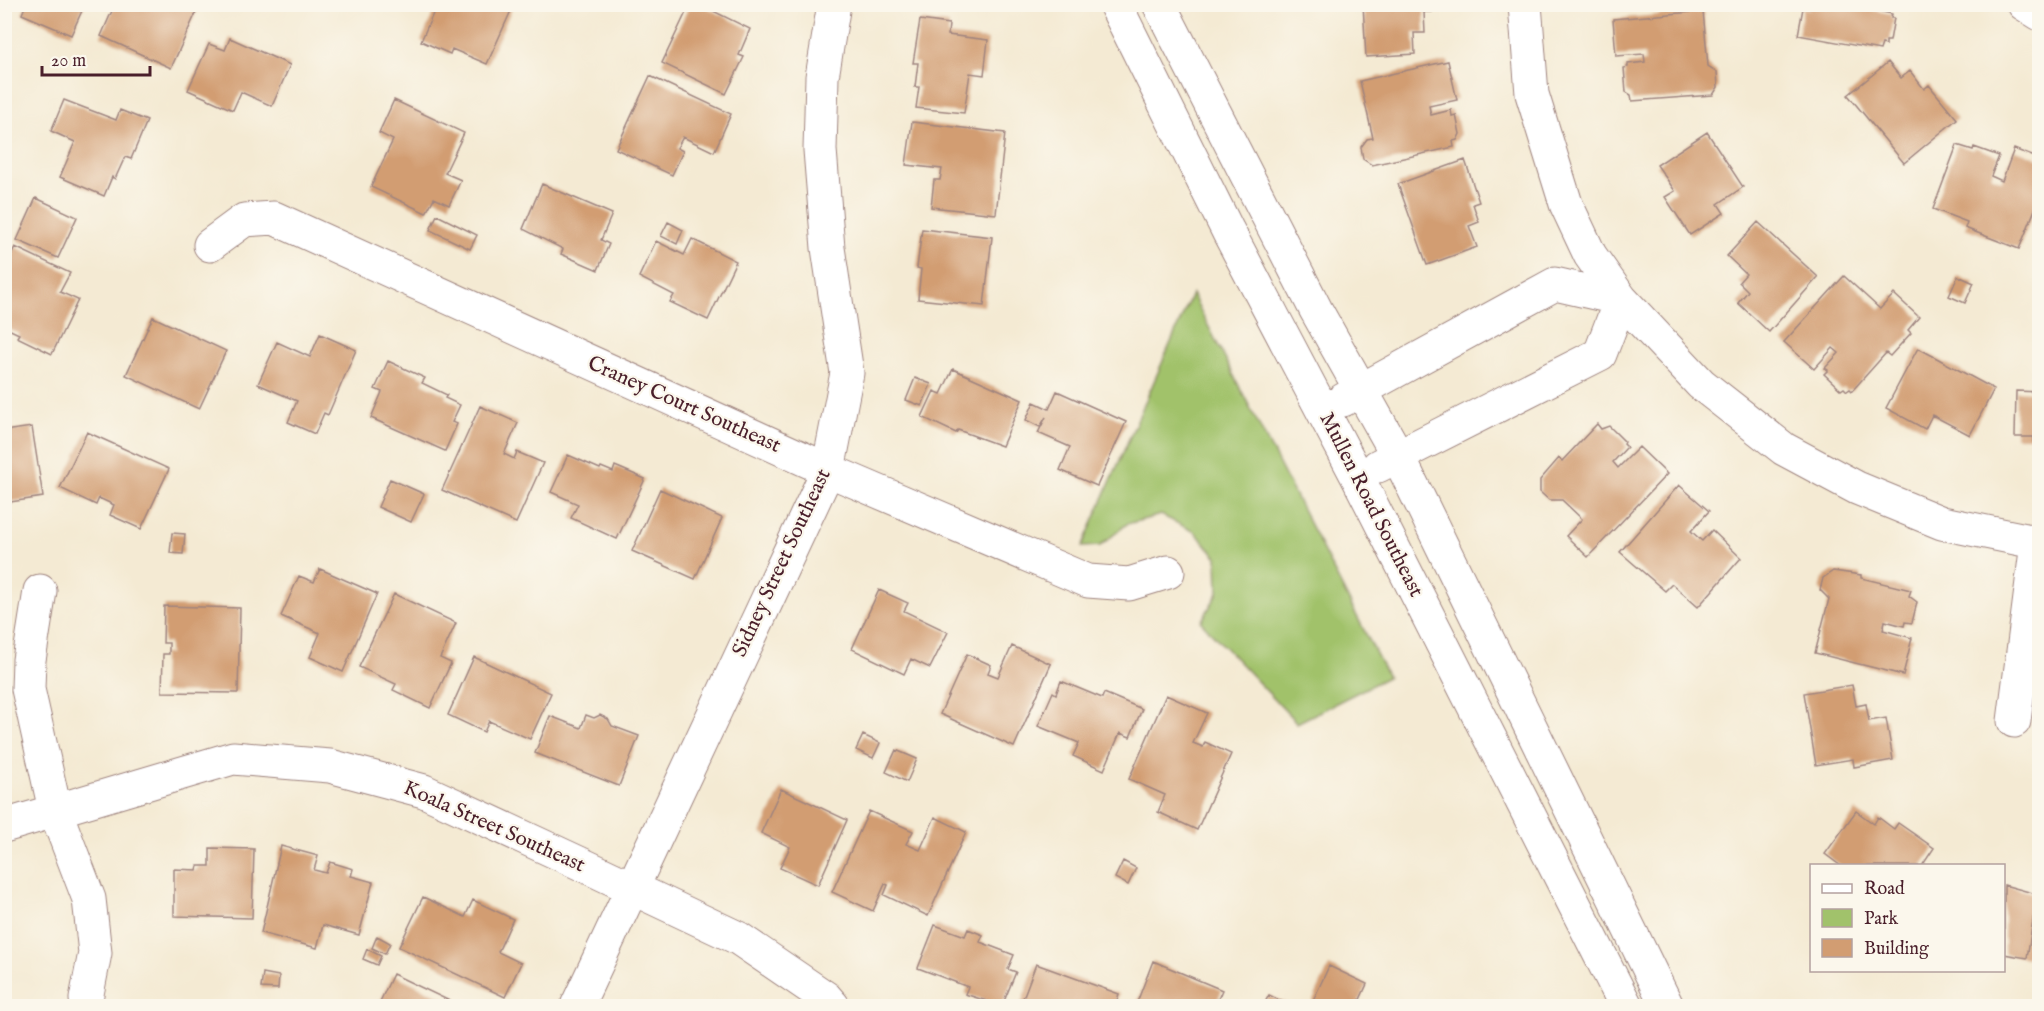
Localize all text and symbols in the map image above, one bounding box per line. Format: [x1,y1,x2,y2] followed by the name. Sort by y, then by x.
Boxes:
[42,39,150,77] scale bar
[51,50,86,73] text: 20 m
[583,350,785,460] street label: Craney Court Southeast
[1313,408,1429,602] street label: Mullen Road Southeast
[727,465,837,661] street label: Sidney Street Southeast
[399,775,589,879] street label: Koala Street Southeast
[1810,864,2005,972] legend
[1864,878,1905,901] text: Road
[1864,908,1899,931] text: Park
[1864,938,1929,961] text: Building

